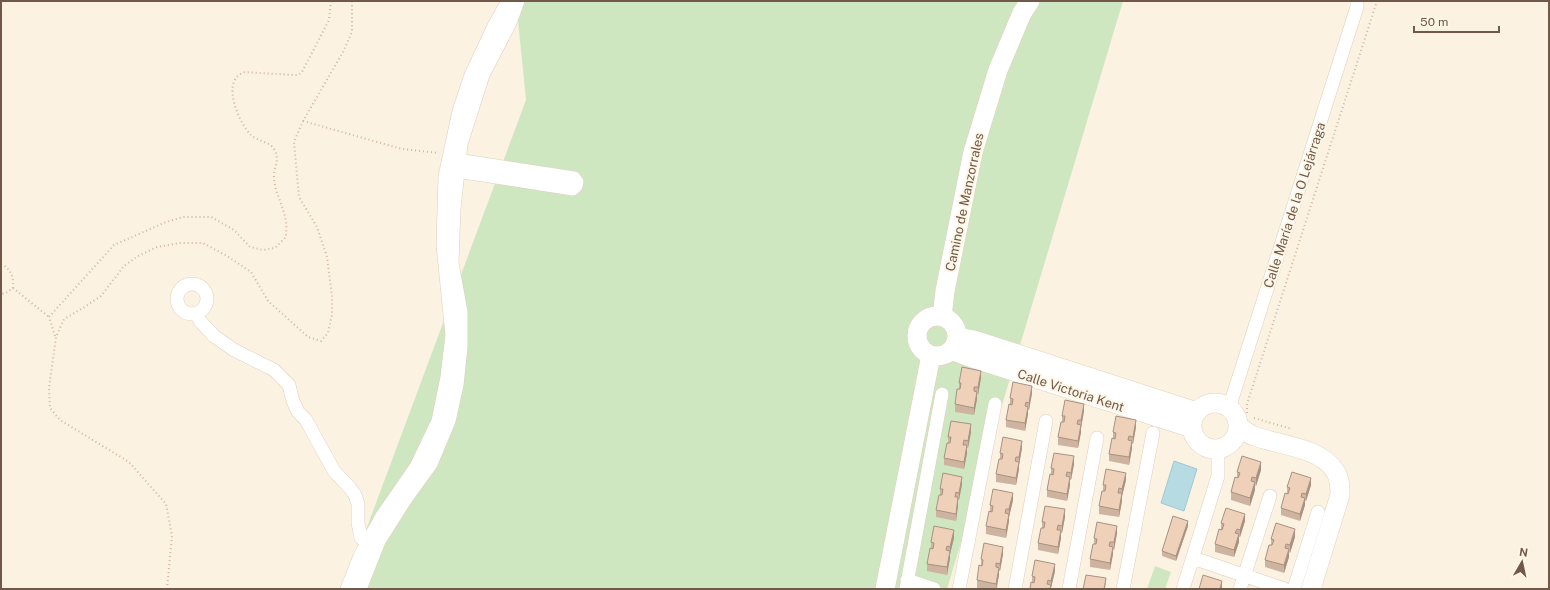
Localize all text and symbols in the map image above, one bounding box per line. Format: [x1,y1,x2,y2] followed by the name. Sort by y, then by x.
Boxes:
[1414,8,1499,34] scale bar
[1420,15,1448,29] text: 50 m
[1261,120,1328,290] street label: Calle María de la O Lejárraga
[943,132,986,273] street label: Camino de Manzorrales
[1016,366,1126,415] street label: Calle Victoria Kent
[1502,542,1542,582] north arrow
[1518,546,1529,559] text: N

